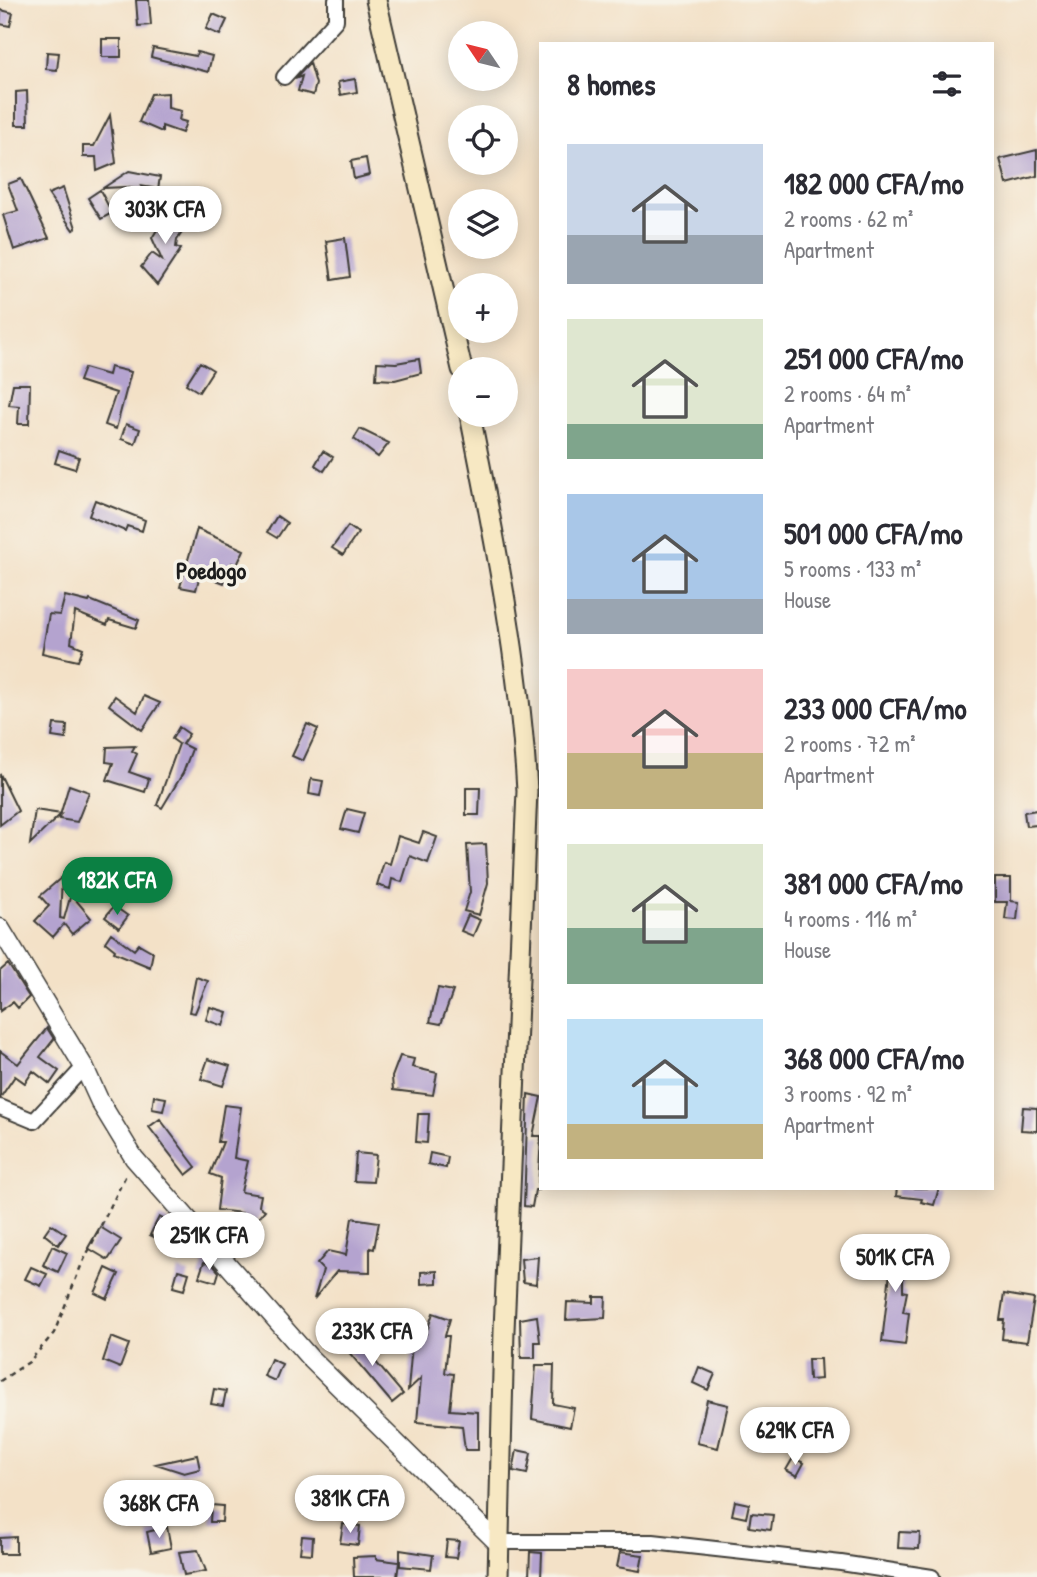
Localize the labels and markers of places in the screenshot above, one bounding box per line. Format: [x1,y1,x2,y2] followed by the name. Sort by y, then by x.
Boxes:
[93,187,237,246] pin: 303K CFA
[45,858,189,917] pin: 182K CFA
[137,1212,281,1272] pin: 251K CFA
[823,1234,967,1294] pin: 501K CFA
[300,1308,444,1368] pin: 233K CFA
[723,1408,867,1467] pin: 629K CFA
[278,1476,422,1535] pin: 381K CFA
[87,1480,231,1540] pin: 368K CFA

